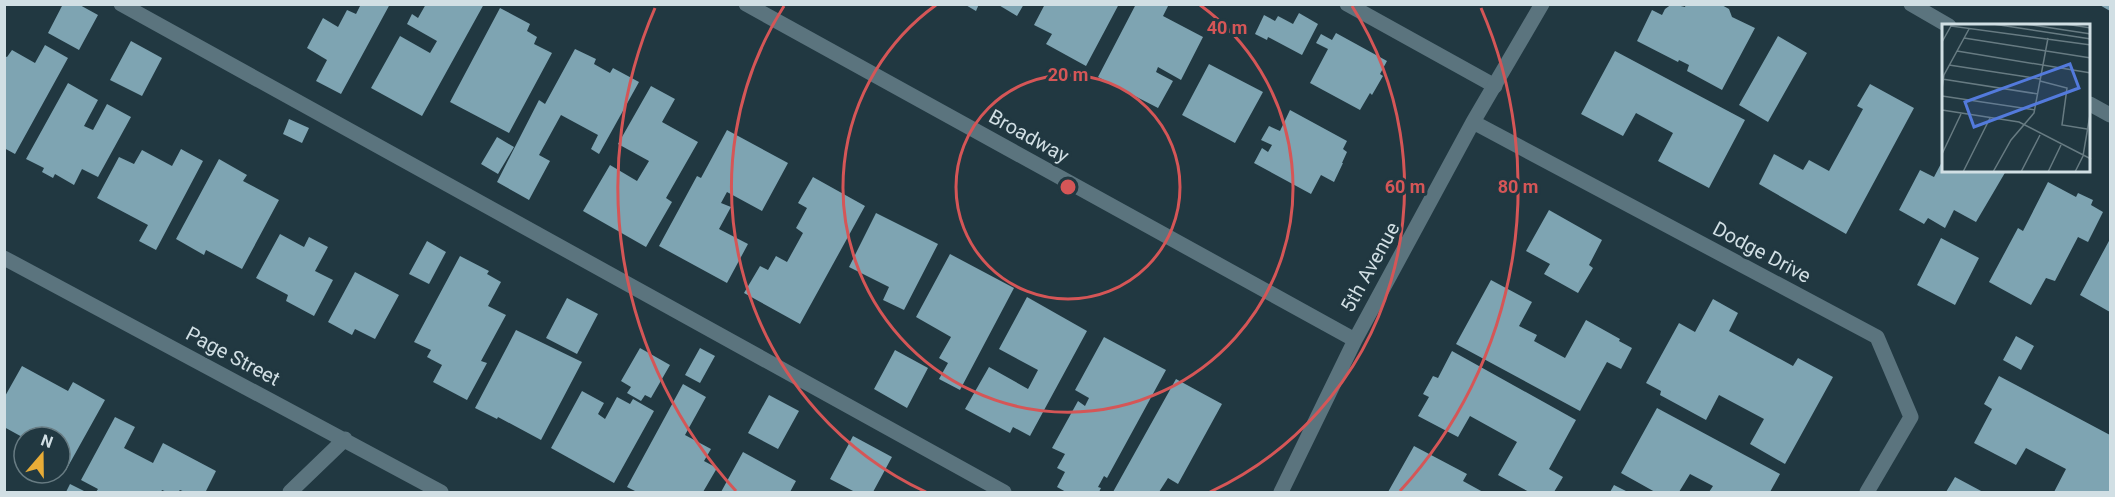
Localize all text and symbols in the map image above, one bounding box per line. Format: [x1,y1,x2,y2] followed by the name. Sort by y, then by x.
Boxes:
[1207,17,1247,38] text: 40 m
[1942,24,2091,172] inset map
[1048,64,1088,85] text: 20 m
[985,104,1074,168] street label: Broadway
[1385,176,1425,197] text: 60 m
[1498,176,1538,197] text: 80 m
[1058,177,1078,197] centre of rings
[1709,216,1815,288] street label: Dodge Drive
[1335,218,1405,316] street label: 5th Avenue
[182,321,284,391] street label: Page Street
[12,425,72,485] north arrow
[38,431,56,452] text: N

